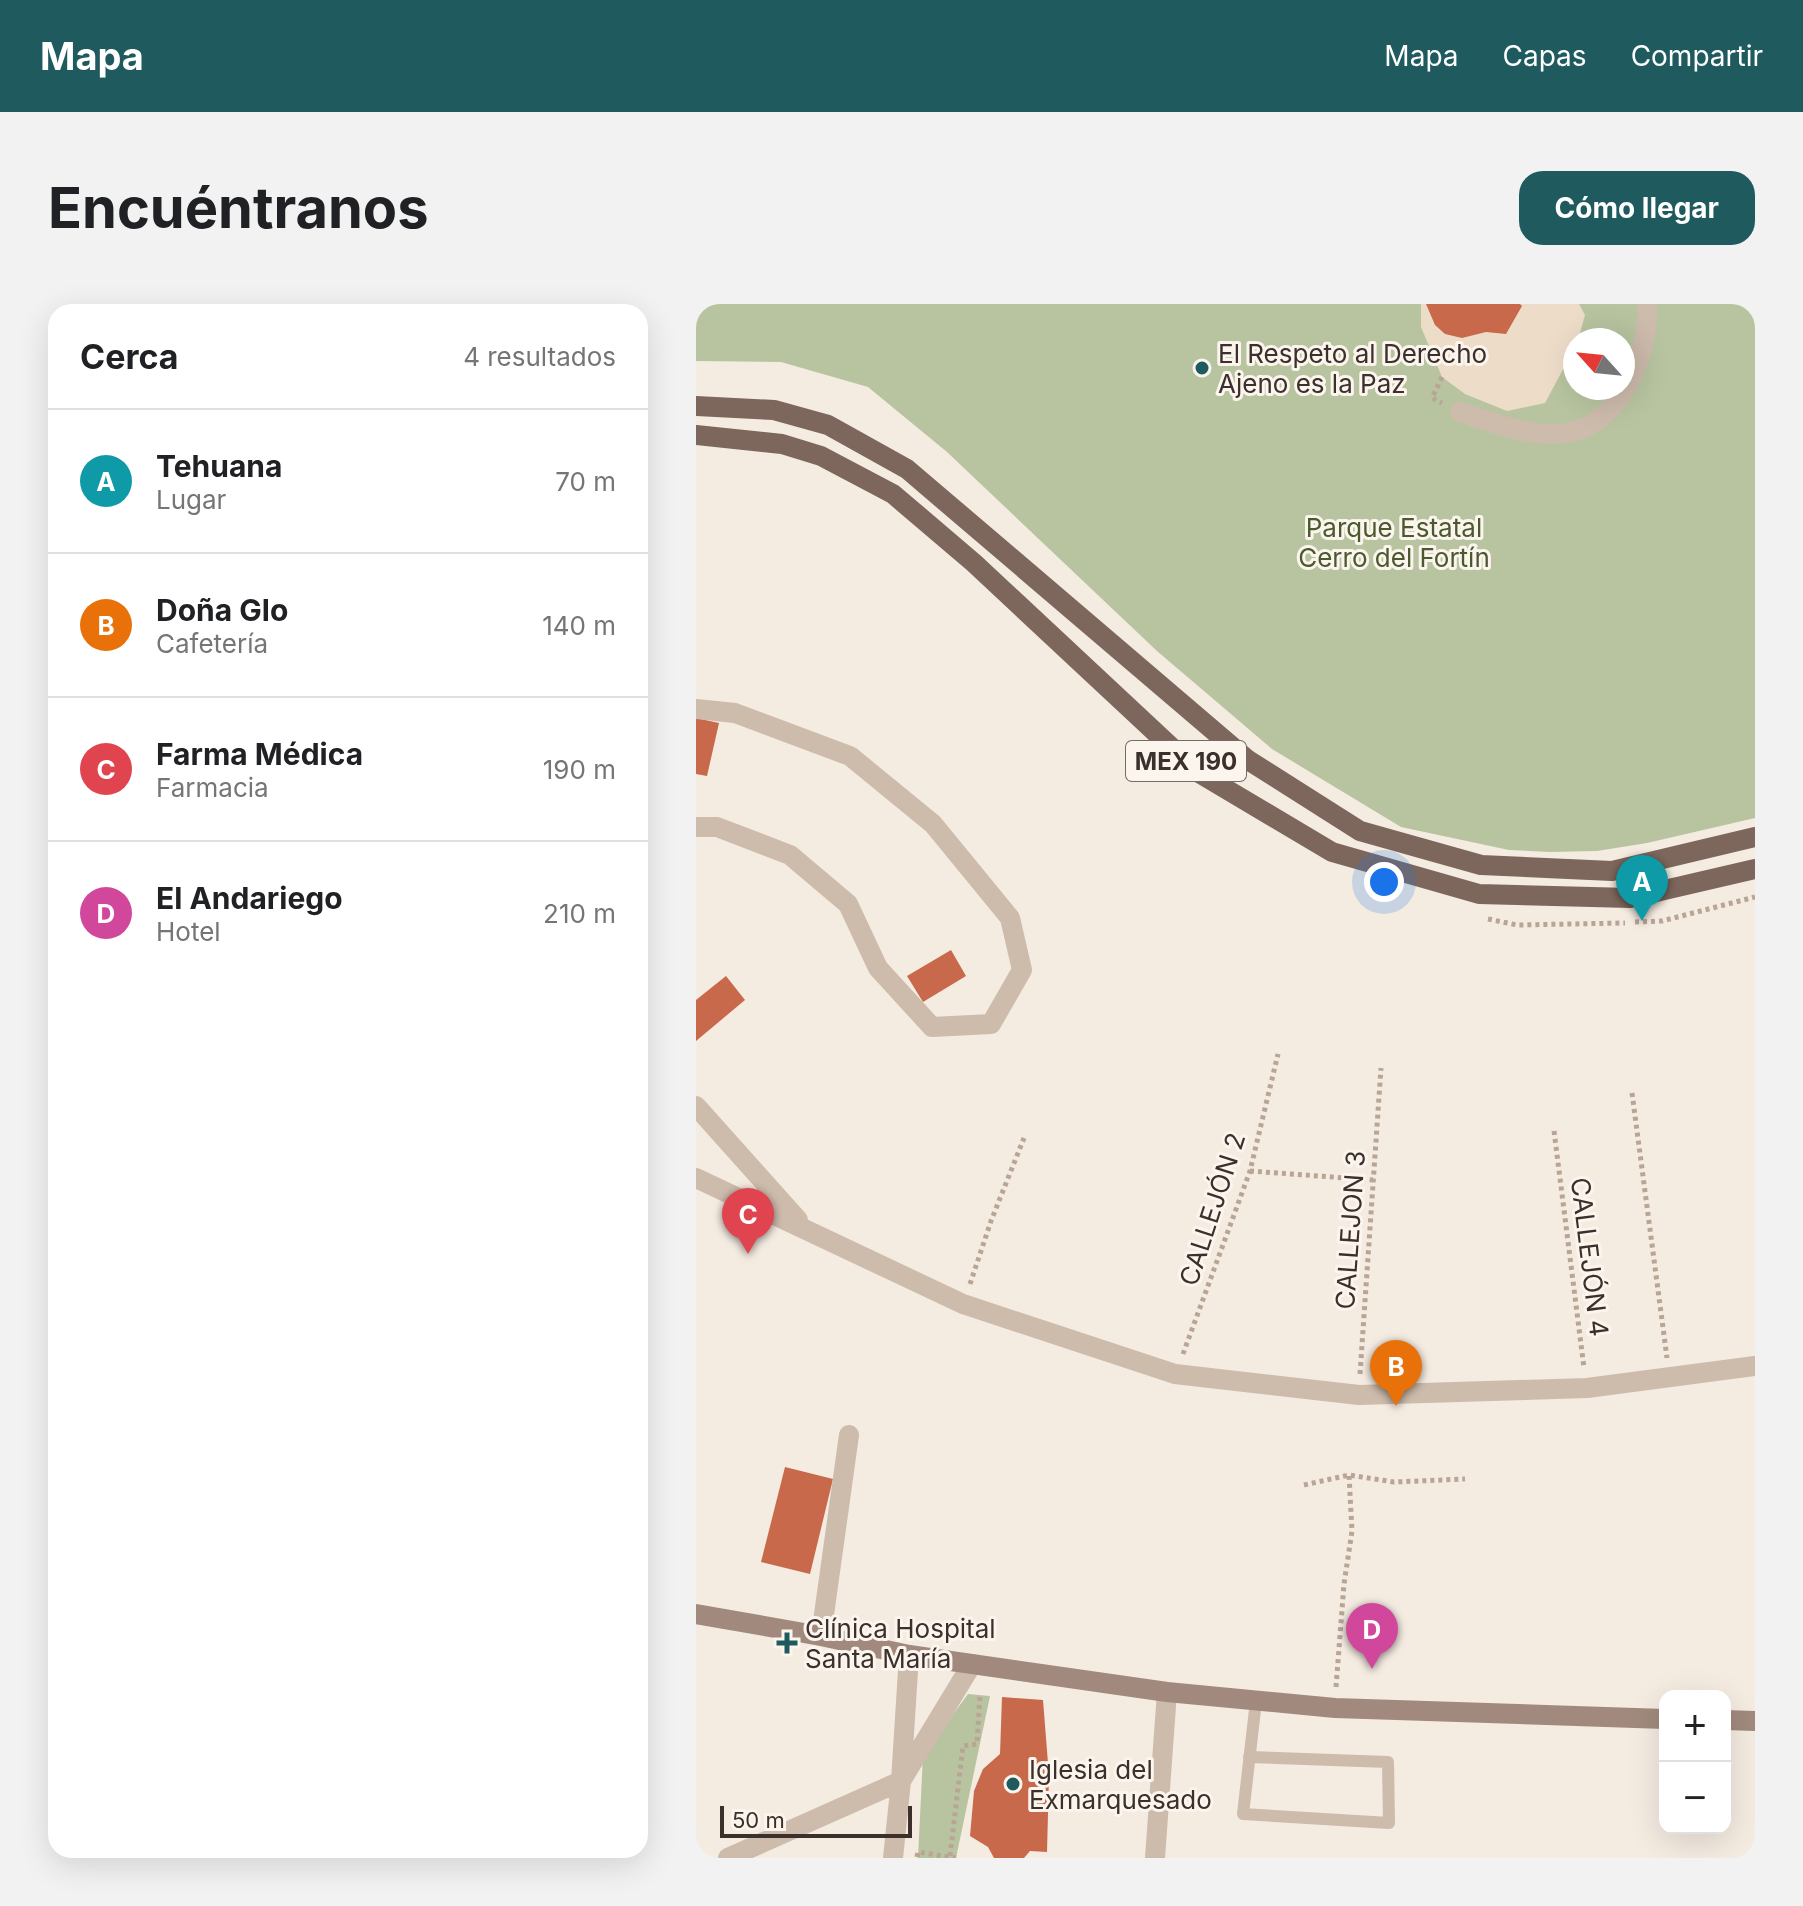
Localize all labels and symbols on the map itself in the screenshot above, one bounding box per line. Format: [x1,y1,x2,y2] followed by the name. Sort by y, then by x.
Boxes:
[1563,328,1635,400] north arrow
[1218,338,1487,399] place label: El Respeto al Derecho Ajeno es la Paz
[1193,359,1211,377] marker: El Respeto al Derecho Ajeno es la Paz
[1298,512,1490,573] park label: Parque Estatal Cerro del Fortín
[1126,741,1246,781] road number: MEX 190
[1616,855,1668,921] pin: A
[1364,862,1404,902] your location
[1173,1129,1251,1289] street label: CALLEJÓN 2
[1329,1150,1371,1310] street label: CALLEJON 3
[1565,1176,1615,1338] street label: CALLEJÓN 4
[722,1188,774,1254] pin: C
[1370,1340,1422,1406] pin: B
[1346,1603,1398,1669] pin: D
[805,1613,996,1674] place label: Clínica Hospital Santa María
[776,1632,798,1654] marker: Clínica Hospital Santa María
[1029,1754,1212,1815] place label: Iglesia del Exmarquesado
[1004,1775,1022,1793] marker: Iglesia del Exmarquesado
[720,1802,912,1838] scale bar

